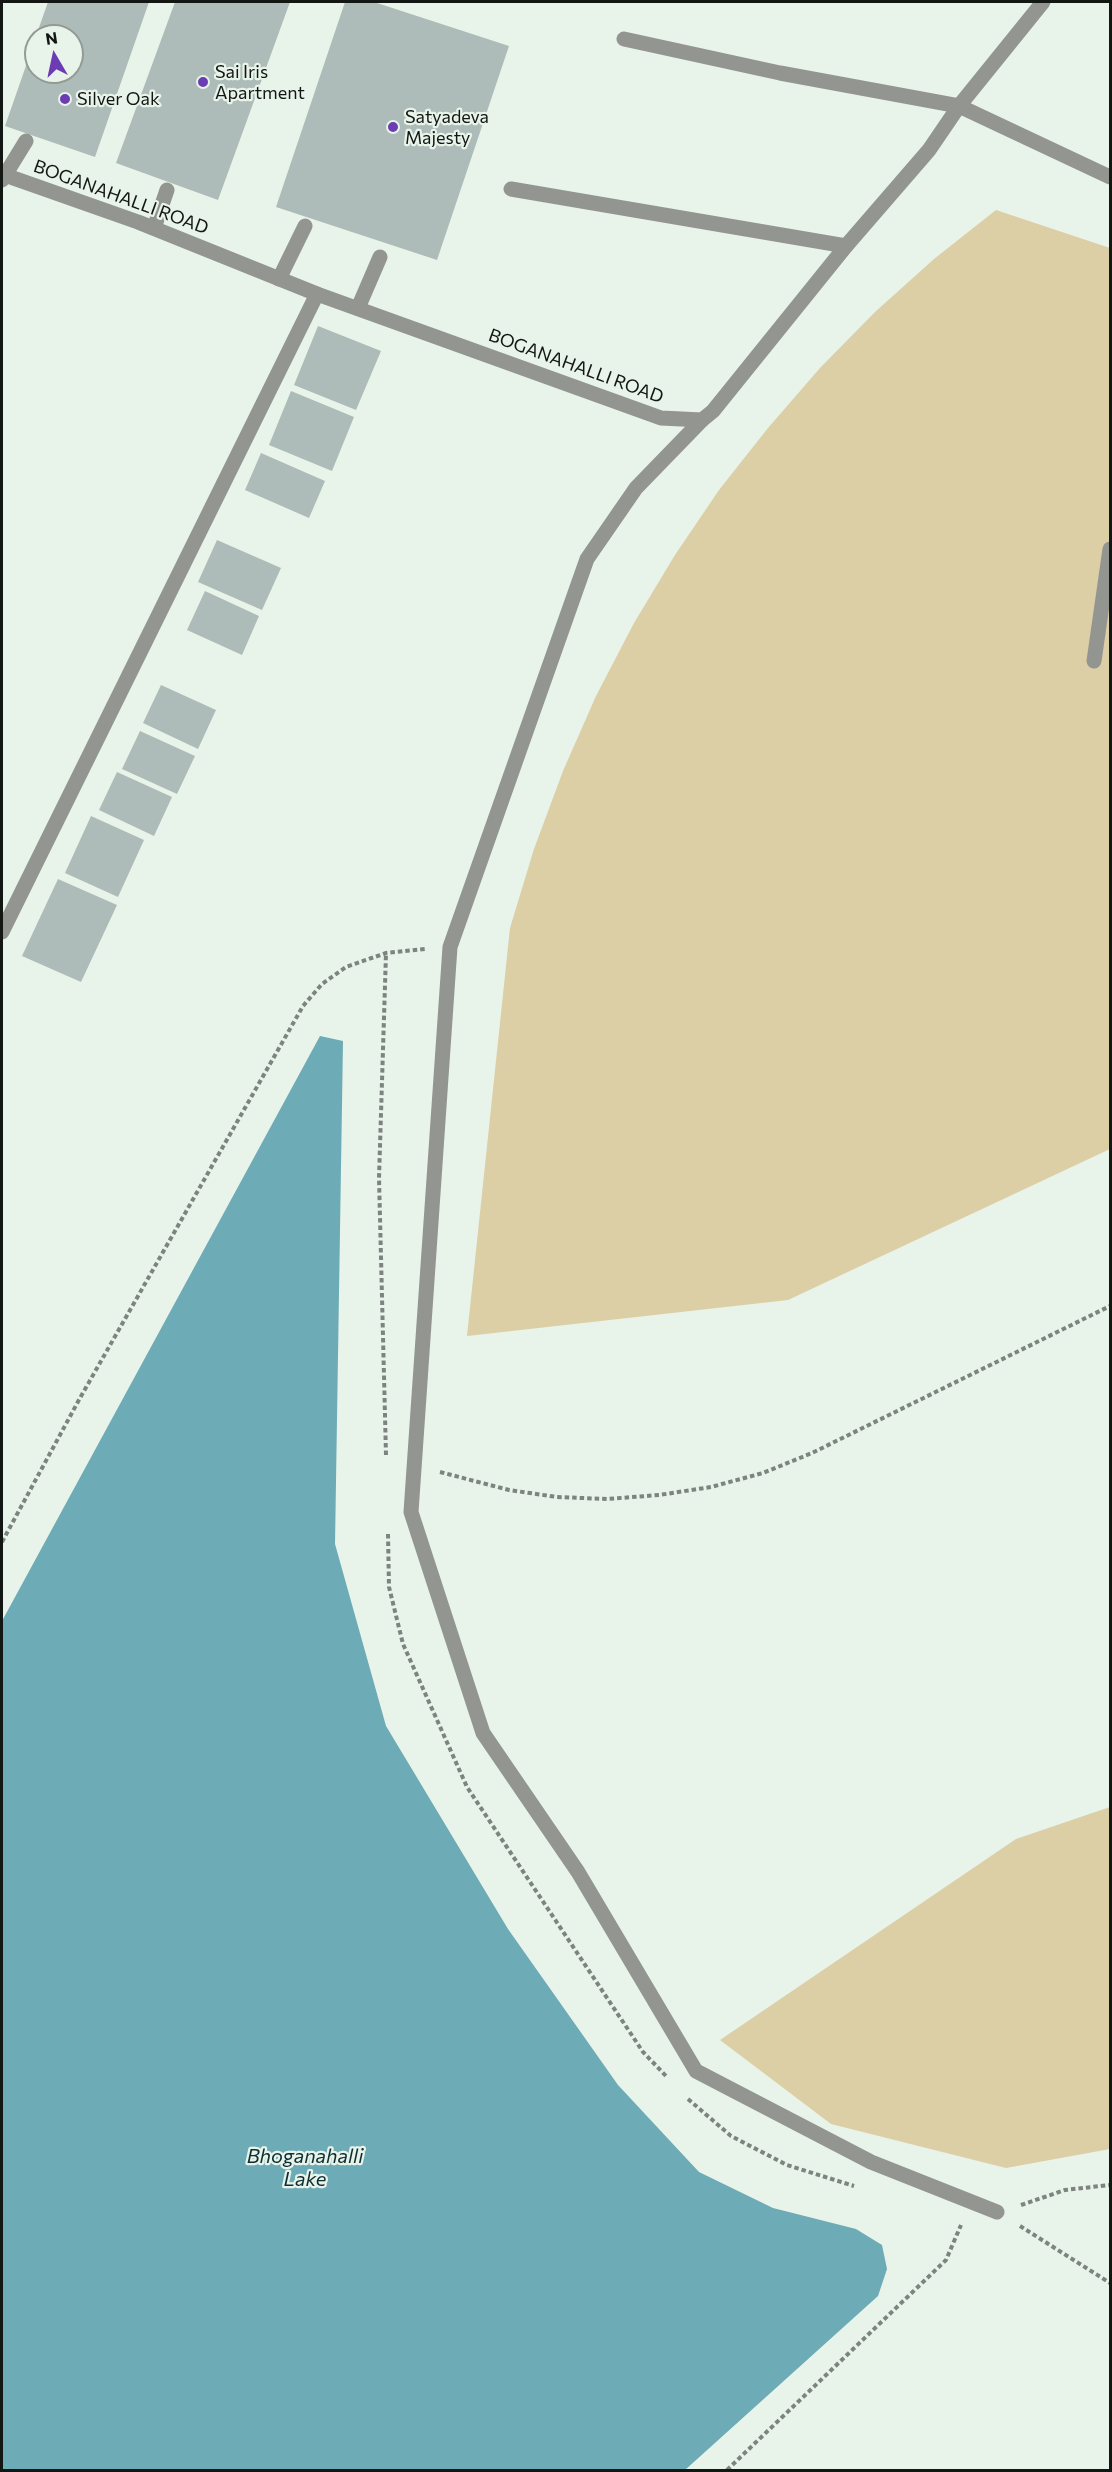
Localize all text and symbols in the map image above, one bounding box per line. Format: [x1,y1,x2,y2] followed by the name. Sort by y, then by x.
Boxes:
[24,24,84,84] north arrow
[44,27,59,48] text: N
[215,61,305,104] place label: Sai Iris Apartment
[196,75,210,89] marker: Sai Iris Apartment
[77,88,160,110] place label: Silver Oak
[58,92,72,106] marker: Silver Oak
[405,106,489,148] place label: Satyadeva Majesty
[386,120,400,134] marker: Satyadeva Majesty
[31,155,211,239] street label: BOGANAHALLI ROAD
[486,324,666,408] street label: BOGANAHALLI ROAD
[247,2144,363,2191] water label: Bhoganahalli Lake

